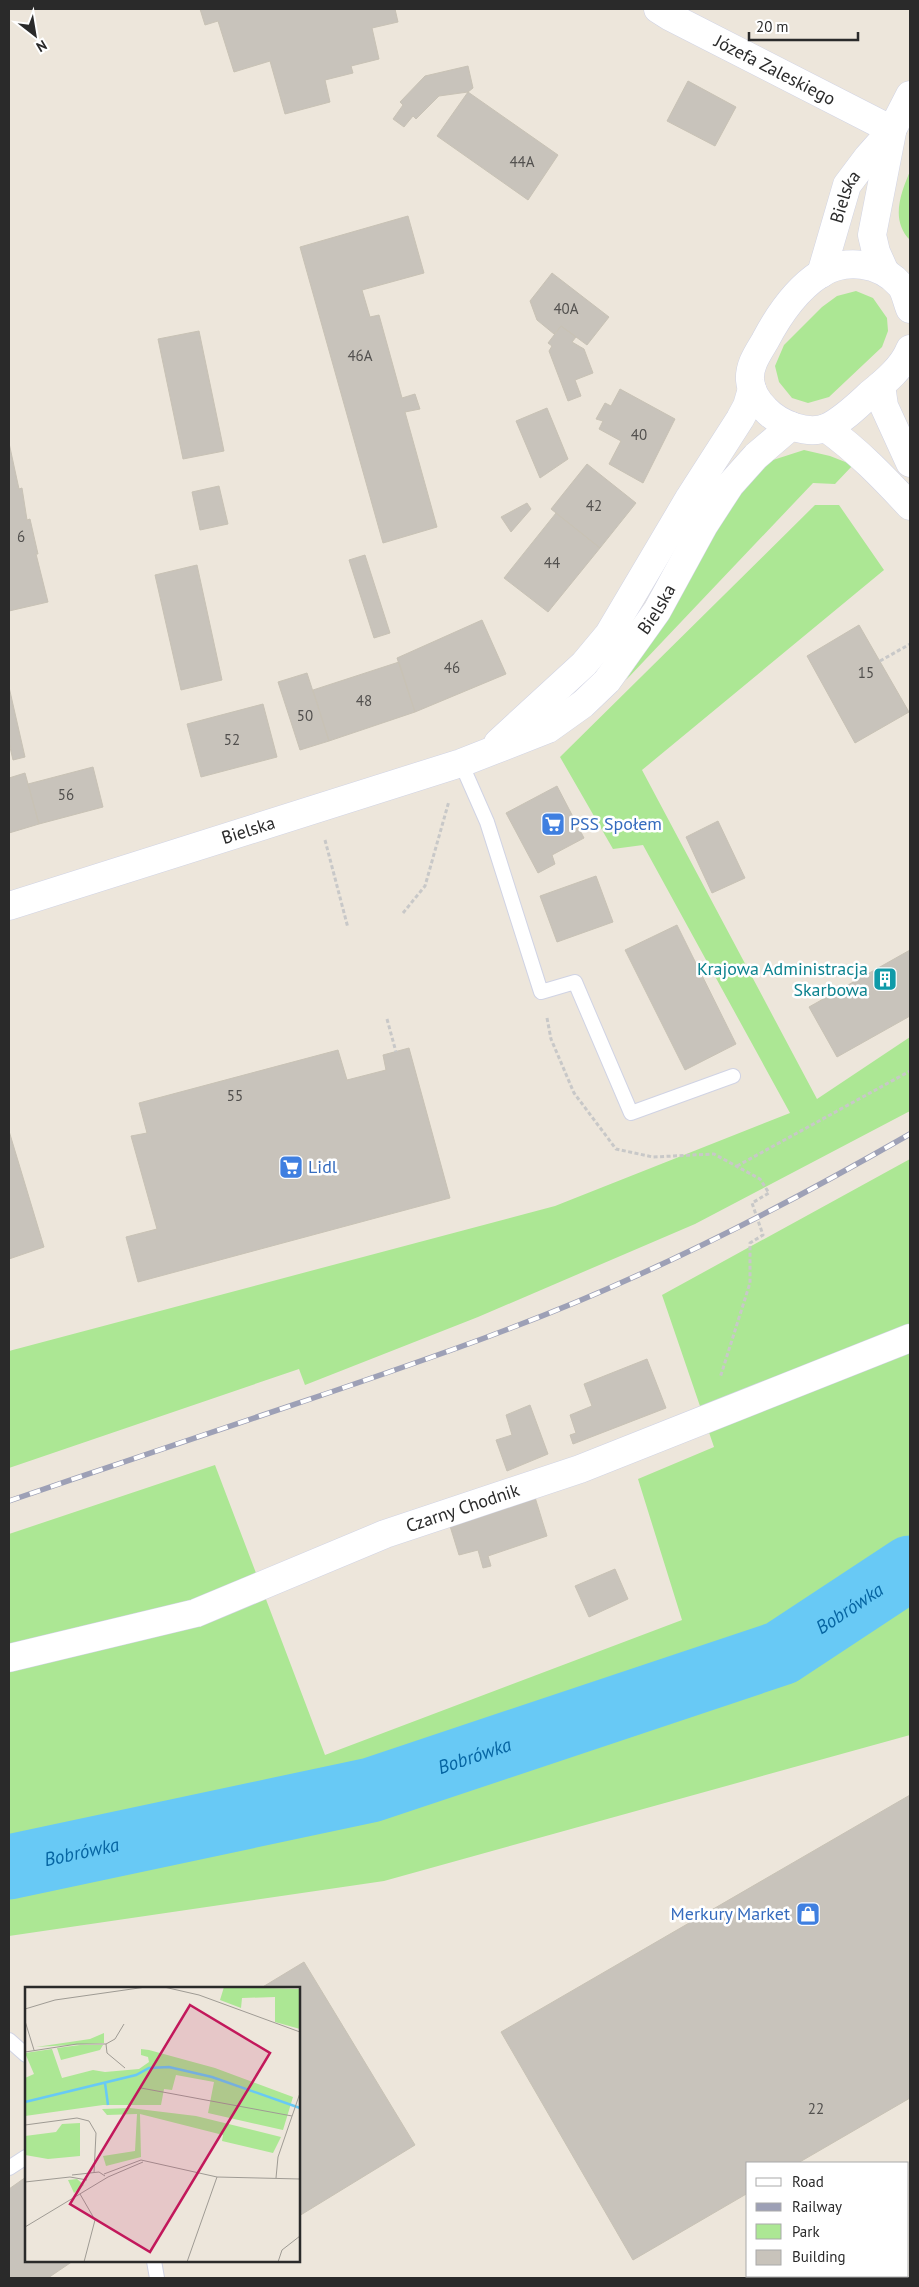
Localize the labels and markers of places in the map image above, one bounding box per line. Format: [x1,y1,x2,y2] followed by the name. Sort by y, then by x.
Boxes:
[540,811,566,837] supermarket icon: PSS Społem
[570,812,662,835] place label: PSS Społem
[697,957,868,1001] place label: Krajowa Administracja Skarbowa
[872,966,898,992] building icon: Krajowa Administracja Skarbowa
[278,1154,304,1180] supermarket icon: Lidl
[308,1155,338,1178] place label: Lidl
[795,1901,821,1927] shop icon: Merkury Market
[671,1902,790,1925] place label: Merkury Market

